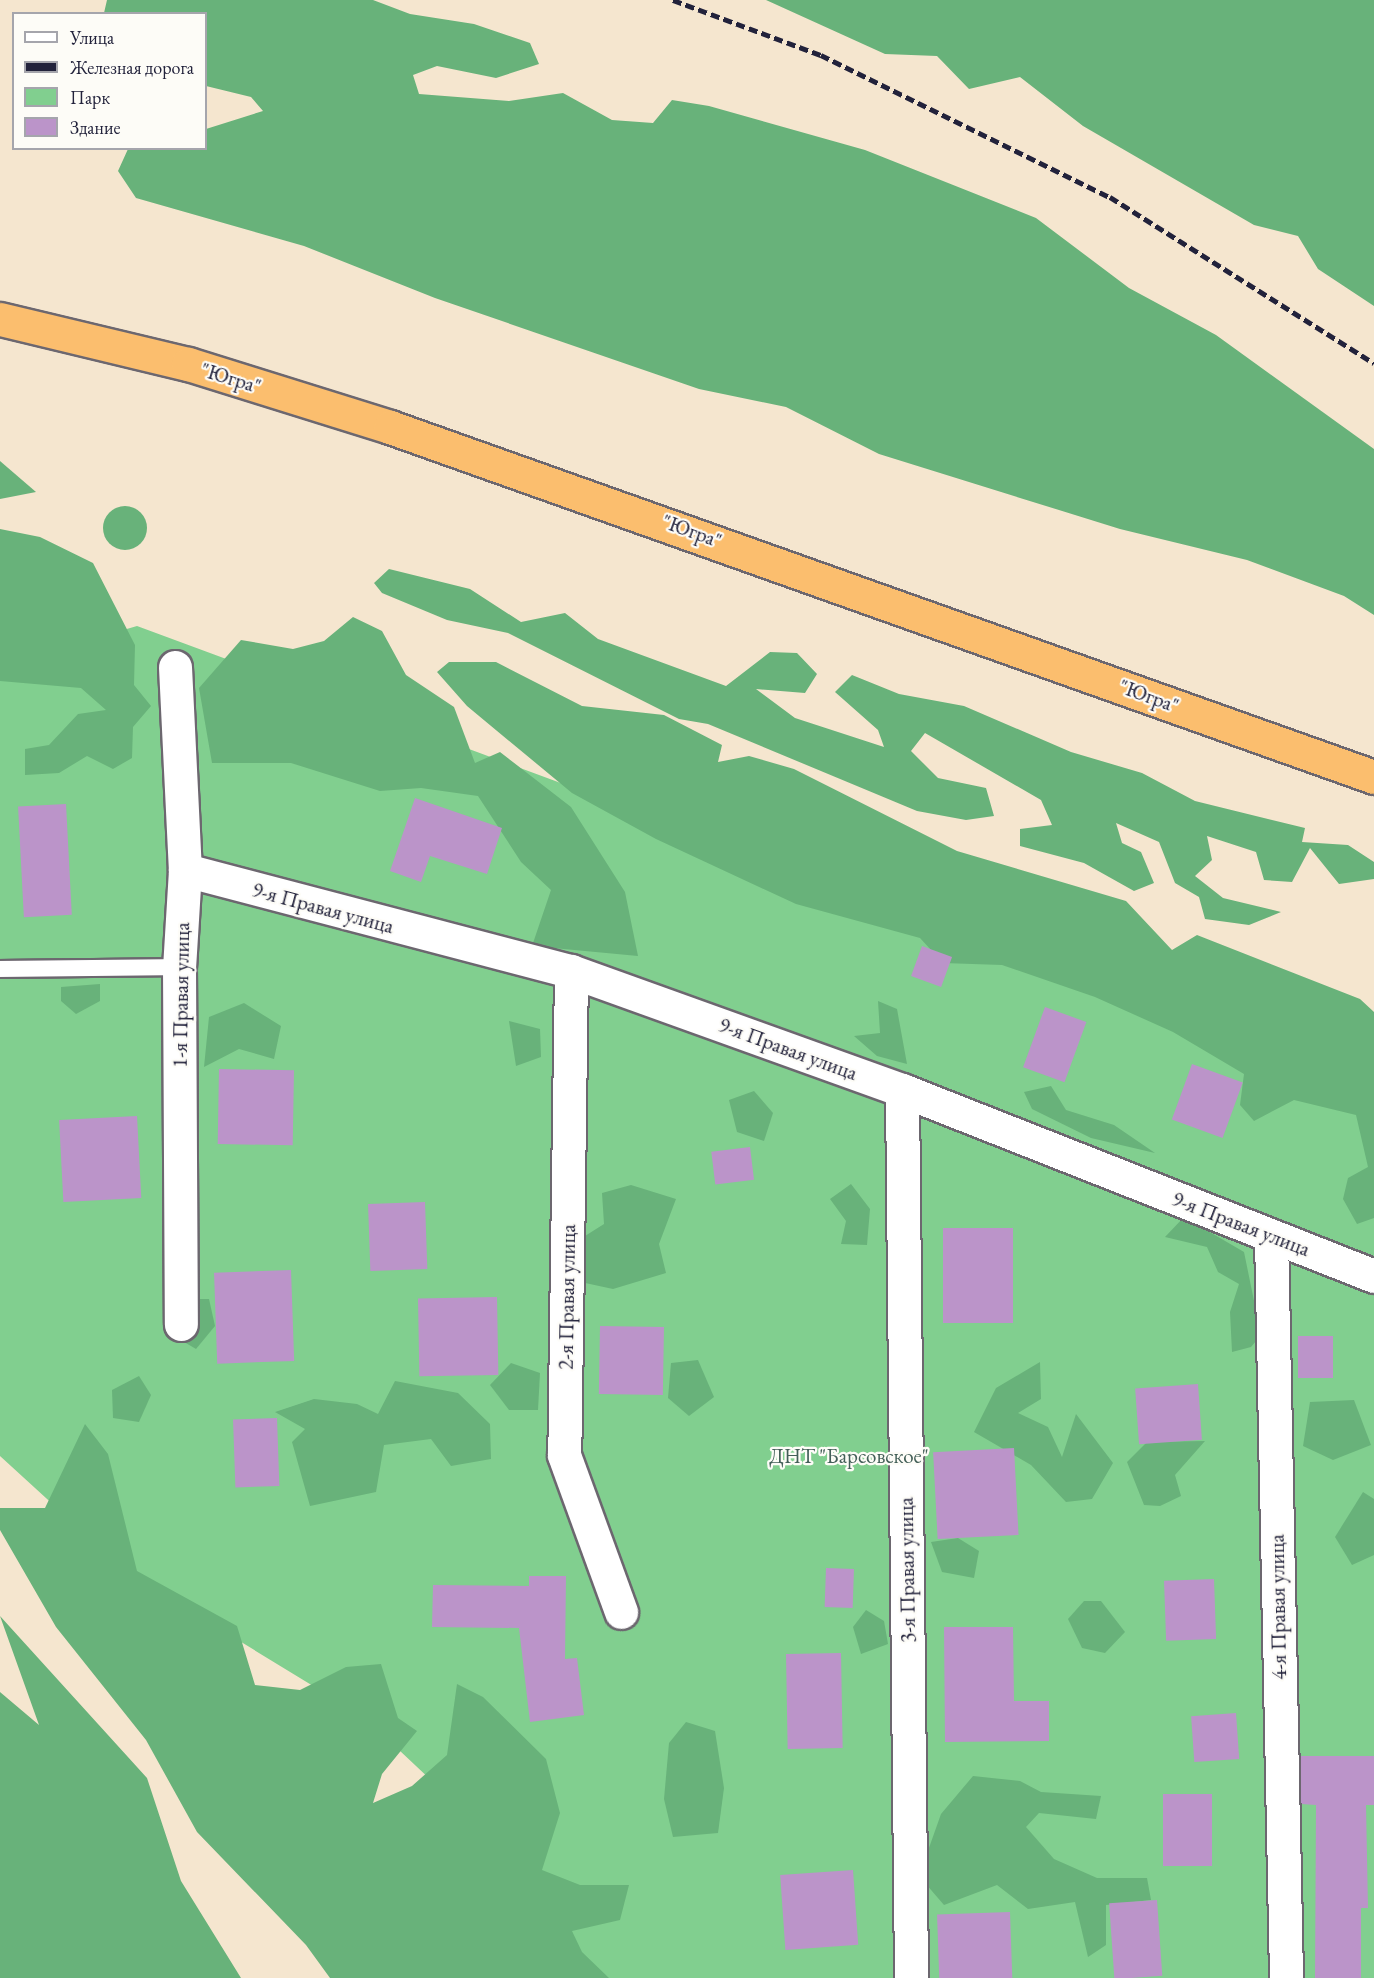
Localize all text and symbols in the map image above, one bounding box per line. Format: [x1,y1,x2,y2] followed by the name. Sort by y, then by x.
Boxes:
[12,12,207,150] legend
[70,26,114,49] text: Улица
[70,56,194,79] text: Железная дорога
[70,86,110,109] text: Парк
[70,116,120,139] text: Здание
[198,357,264,399] street label: "Югра"
[659,509,725,553] street label: "Югра"
[1116,674,1182,718] street label: "Югра"
[249,877,397,939] street label: 9-я Правая улица
[167,922,195,1068] street label: 1-я Правая улица
[715,1012,861,1086] street label: 9-я Правая улица
[1169,1186,1313,1262] street label: 9-я Правая улица
[553,1224,581,1370] street label: 2-я Правая улица
[769,1443,929,1469] park label: ДНТ "Барсовское"
[893,1497,921,1643] street label: 3-я Правая улица
[1264,1534,1292,1680] street label: 4-я Правая улица

